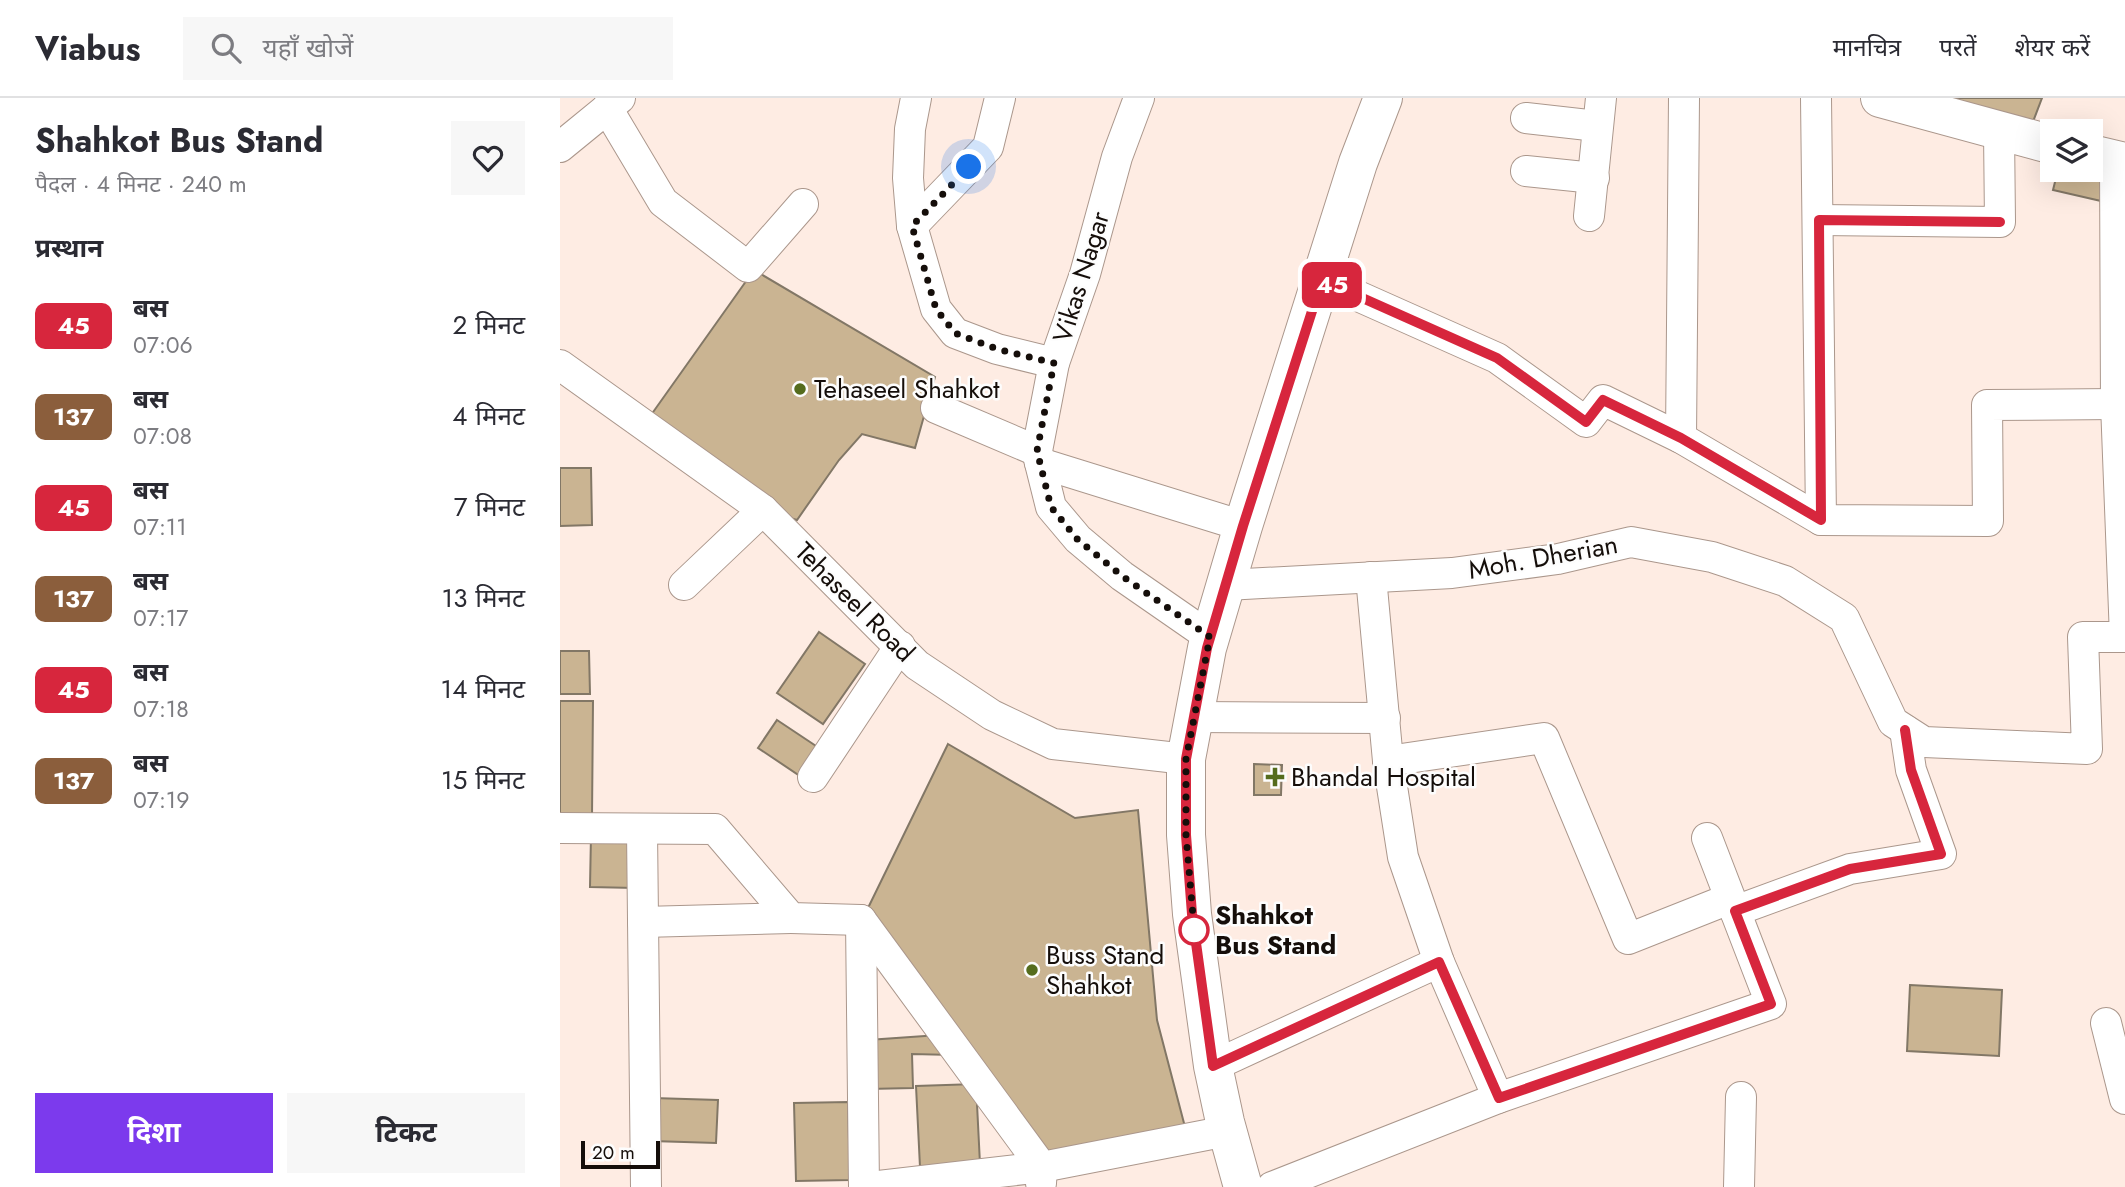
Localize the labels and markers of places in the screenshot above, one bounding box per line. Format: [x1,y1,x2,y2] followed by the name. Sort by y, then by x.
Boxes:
[814,370,1000,408] place label: Tehaseel Shahkot
[792,381,808,397] marker: Tehaseel Shahkot
[1291,758,1476,796] place label: Bhandal Hospital
[1265,767,1285,787] marker: Bhandal Hospital
[1215,896,1336,964] place label: Shahkot Bus Stand
[1179,915,1209,945] marker: Shahkot Bus Stand
[1046,936,1164,1004] place label: Buss Stand Shahkot
[1024,962,1040,978] marker: Buss Stand Shahkot

